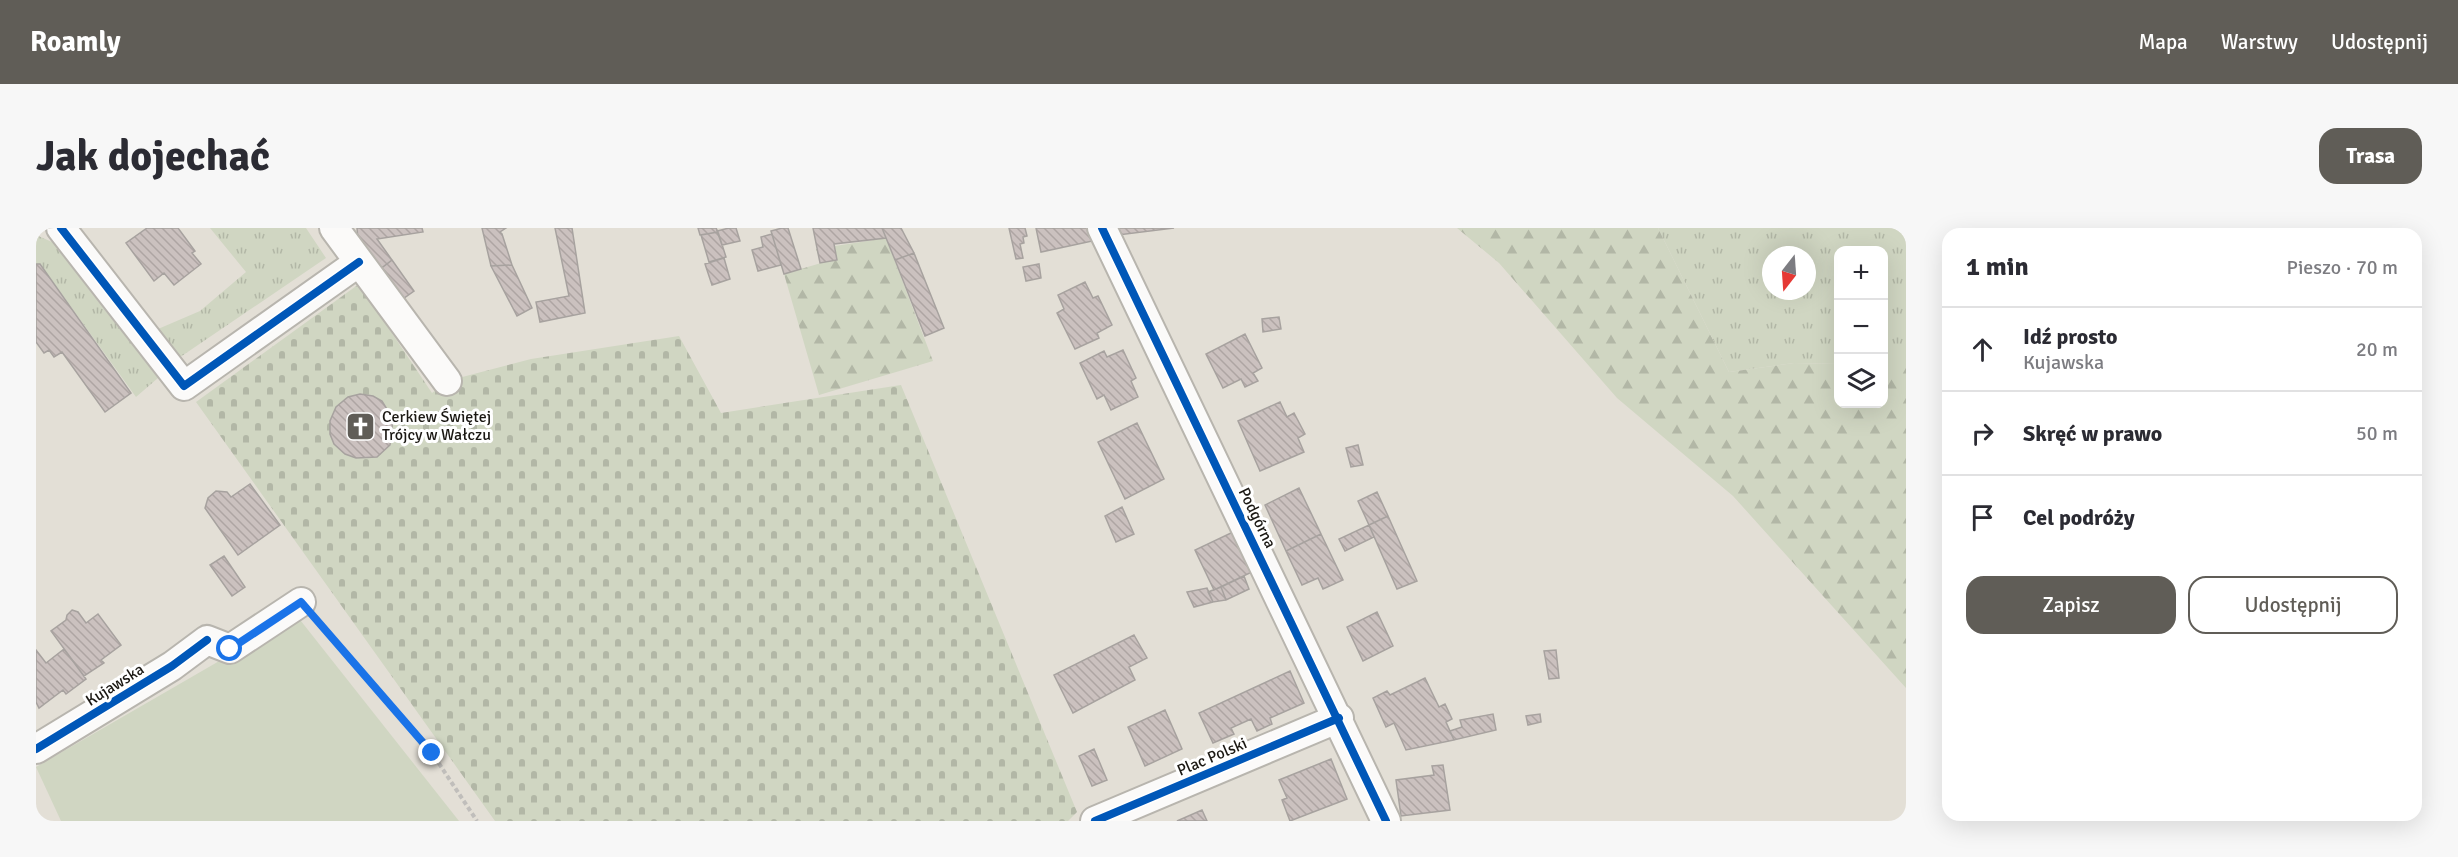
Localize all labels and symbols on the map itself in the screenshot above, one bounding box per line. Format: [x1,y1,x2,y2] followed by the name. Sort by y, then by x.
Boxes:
[1762,246,1816,300] north arrow
[382,407,491,445] place label: Cerkiew Świętej Trójcy w Wałczu
[345,410,377,442] church icon: Cerkiew Świętej Trójcy w Wałczu
[1234,484,1280,552] street label: Podgórna
[216,635,242,661] route start
[82,659,148,711] street label: Kujawska
[1174,733,1250,781] street label: Plac Polski
[418,739,444,765] route end

